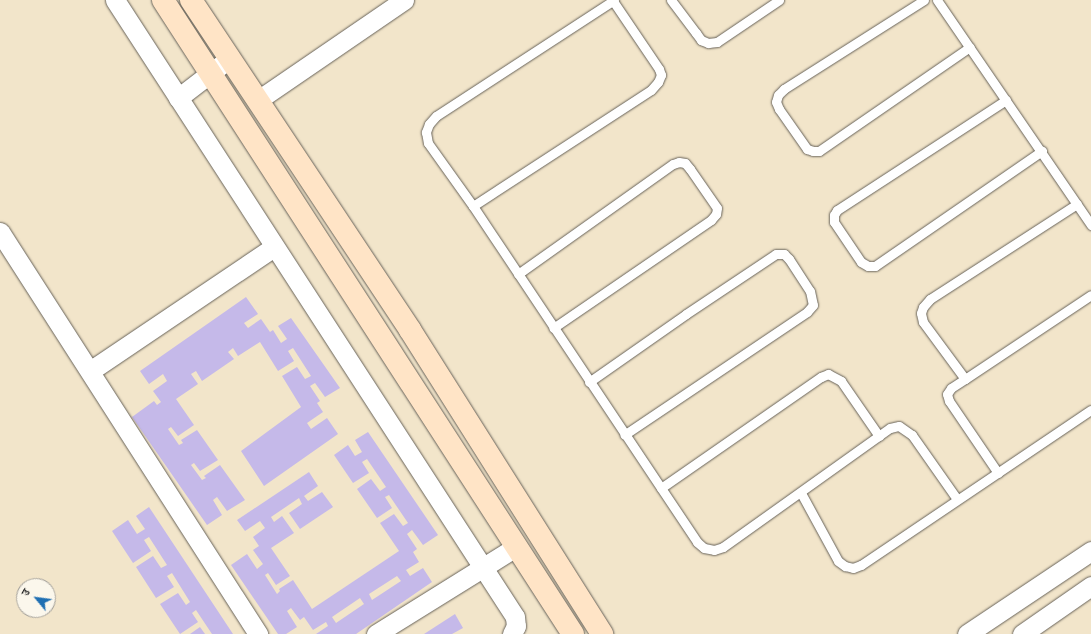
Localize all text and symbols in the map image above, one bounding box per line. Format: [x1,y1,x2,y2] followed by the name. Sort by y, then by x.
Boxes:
[16,578,56,618] north arrow
[19,587,34,599] text: उ

